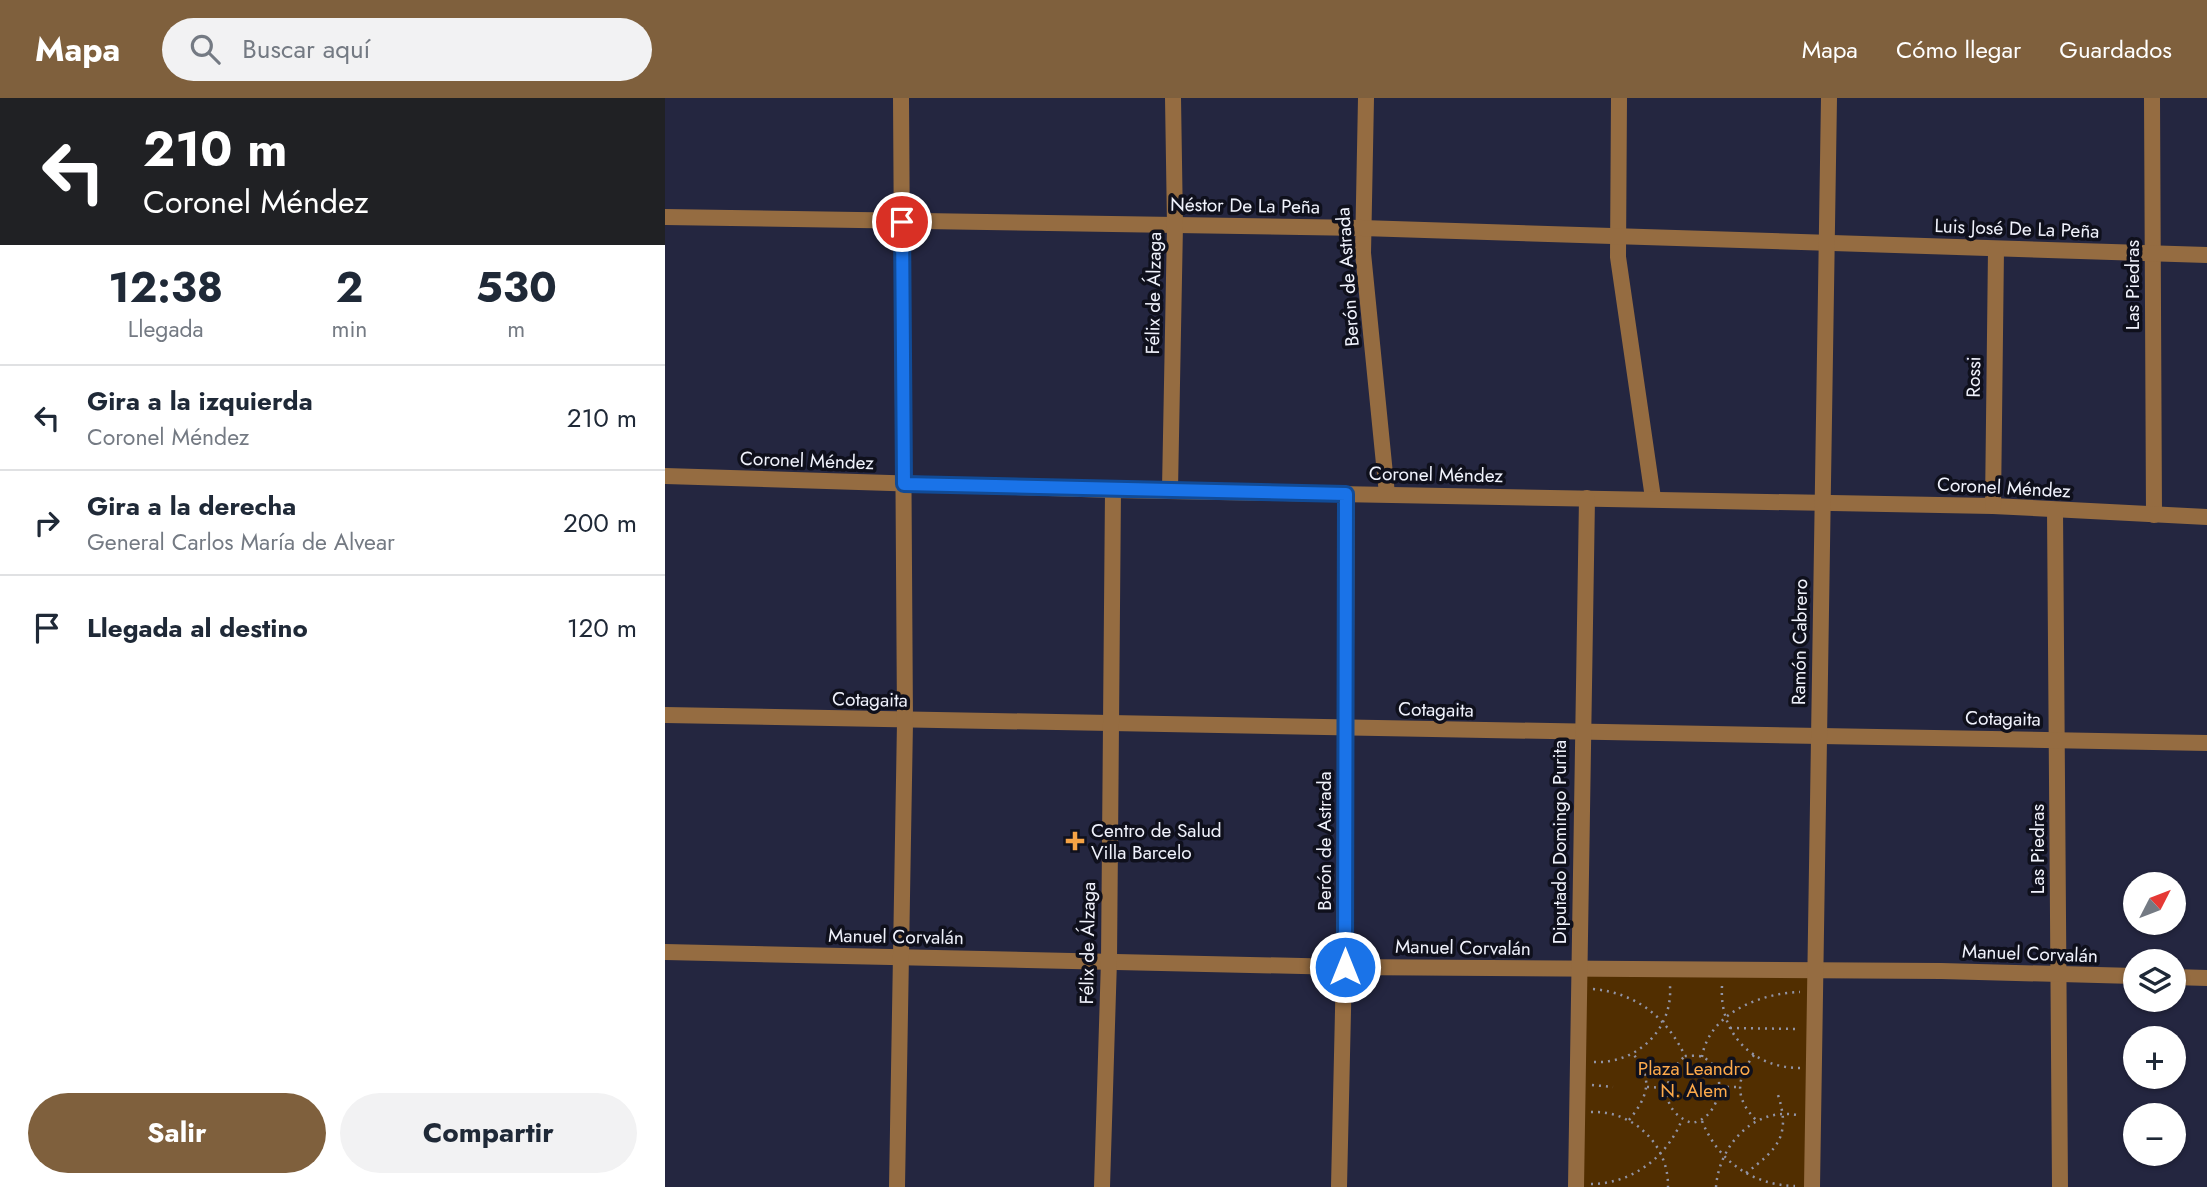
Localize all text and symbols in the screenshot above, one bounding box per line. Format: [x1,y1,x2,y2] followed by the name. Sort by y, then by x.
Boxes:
[162,18,652,81] search box
[35,26,120,73] text: Mapa
[186,30,224,68] icon: search
[242,30,370,68] text: Buscar aquí
[1802,32,1858,67] text: Mapa
[1896,32,2021,67] text: Cómo llegar
[2059,32,2172,67] text: Guardados
[143,114,287,184] text: 210 m
[28,126,119,217] icon: left
[143,179,369,225] text: Coronel Méndez
[1170,191,1320,220] street label: Néstor De La Peña
[872,192,932,252] pin
[883,203,921,241] icon: arrive
[1329,207,1366,347] street label: Berón de Astrada
[1934,212,2100,245] street label: Luis José De La Peña
[1139,231,1168,355] street label: Félix de Álzaga
[2119,239,2146,330] street label: Las Piedras
[108,257,223,318] text: 12:38
[336,257,363,318] text: 2
[476,257,557,318] text: 530
[128,312,204,346] text: Llegada
[331,312,367,346] text: min
[507,312,525,346] text: m
[1960,356,1987,398] street label: Rossi
[87,382,313,420] text: Gira a la izquierda
[28,399,66,437] icon: left
[567,399,637,437] text: 210 m
[87,420,249,454] text: Coronel Méndez
[740,445,875,476] street label: Coronel Méndez
[1369,460,1503,489] street label: Coronel Méndez
[1936,471,2072,505] street label: Coronel Méndez
[87,487,296,525] text: Gira a la derecha
[28,504,66,542] icon: right
[563,504,637,542] text: 200 m
[87,525,395,559] text: General Carlos María de Alvear
[1785,579,1814,705] street label: Ramón Cabrero
[28,609,66,647] icon: arrive
[87,609,308,647] text: Llegada al destino
[567,609,637,647] text: 120 m
[832,685,908,714] street label: Cotagaita
[1398,695,1474,724] street label: Cotagaita
[1965,704,2041,733] street label: Cotagaita
[1546,740,1573,944] street label: Diputado Domingo Purita
[1311,771,1338,911] street label: Berón de Astrada
[2024,803,2051,894] street label: Las Piedras
[1091,817,1222,866] place label: Centro de Salud Villa Barcelo
[1065,831,1085,851] marker: Centro de Salud Villa Barcelo
[2123,872,2186,934] north arrow
[2123,872,2186,1166] map controls
[1073,881,1102,1005] street label: Félix de Álzaga
[828,922,964,951] street label: Manuel Corvalán
[1308,930,1382,1004] position arrow
[1395,933,1531,962] street label: Manuel Corvalán
[1962,938,2098,969] street label: Manuel Corvalán
[2123,949,2186,1012] button: layers
[2123,1026,2186,1089] button: +
[1638,1055,1750,1104] park label: Plaza Leandro N. Alem
[28,1093,326,1173] button: Salir
[340,1093,637,1173] button: Compartir
[2123,1103,2186,1166] button: −

